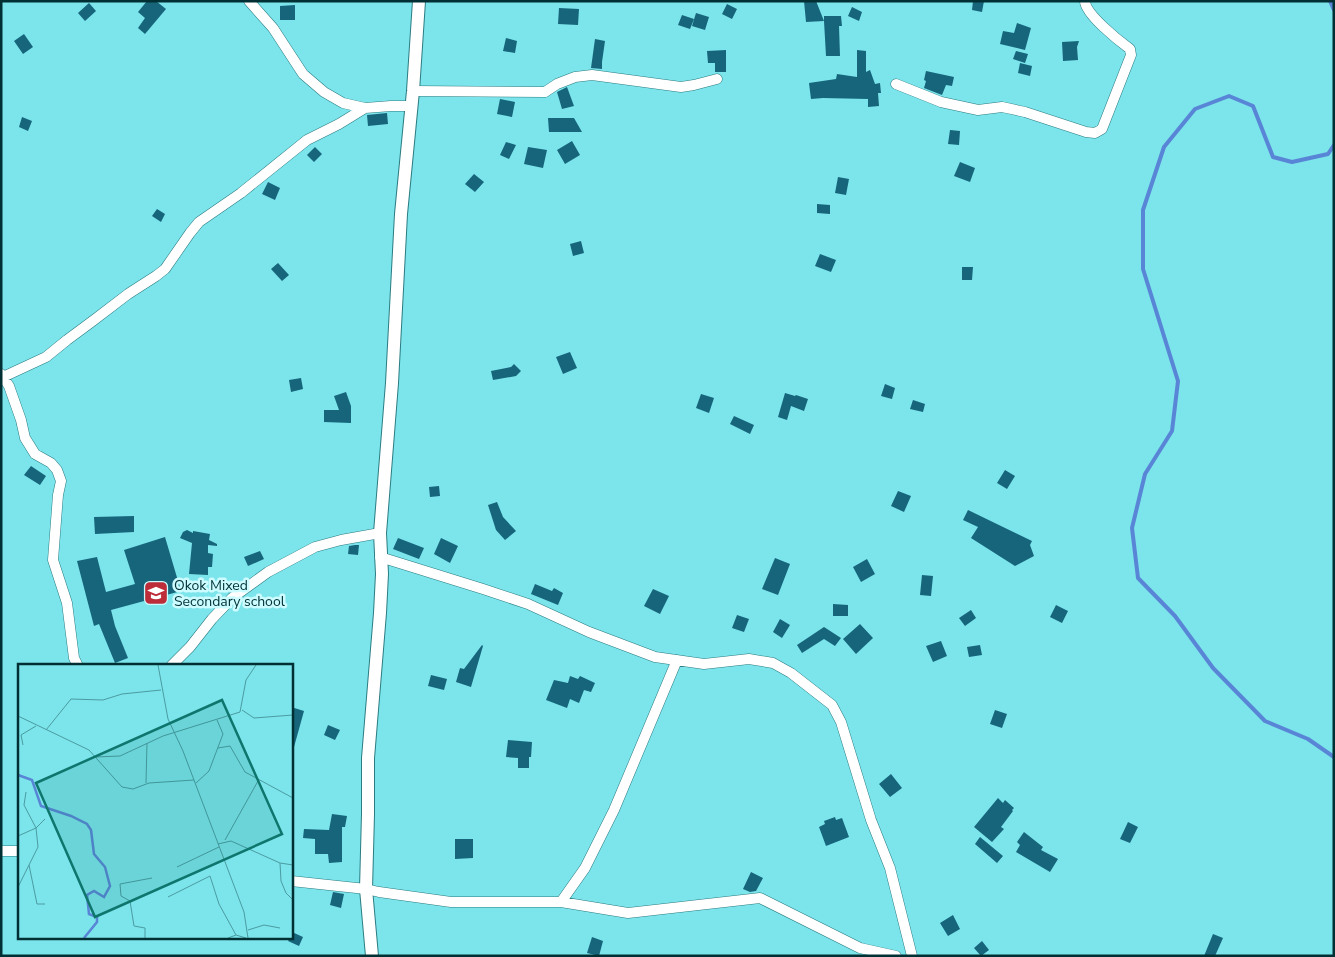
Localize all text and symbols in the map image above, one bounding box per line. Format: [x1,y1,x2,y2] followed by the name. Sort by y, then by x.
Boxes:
[174,576,286,611] place label: Okok Mixed Secondary school
[143,580,169,606] school or university icon: Okok Mixed Secondary school
[18,664,292,940] inset map

